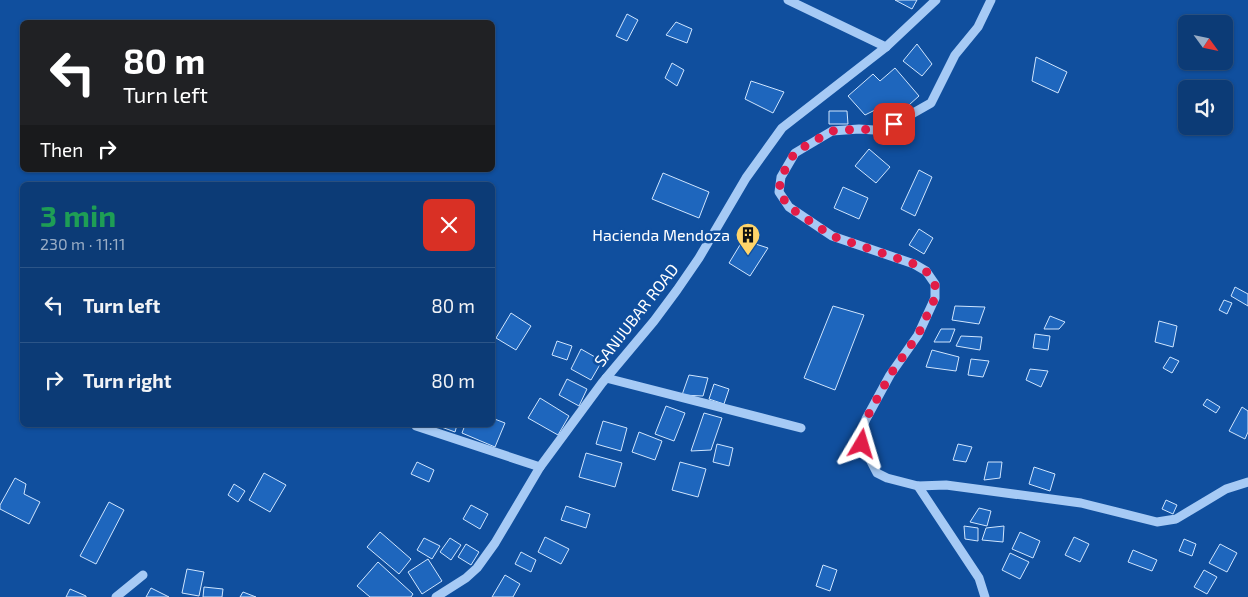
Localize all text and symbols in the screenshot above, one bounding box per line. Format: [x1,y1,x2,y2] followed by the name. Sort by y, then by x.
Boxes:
[1178,15,1232,70] north arrow
[1178,15,1233,135] map controls
[123,39,205,81] text: 80 m
[40,40,105,105] icon: left
[1178,80,1233,135] button: sound
[123,81,208,107] text: Turn left
[873,103,915,145] pin
[880,110,908,138] icon: arrive
[93,135,121,163] icon: right
[40,138,83,161] text: Then
[40,197,116,233] text: 3 min
[423,199,475,251] button: close
[735,222,761,256] building icon: Hacienda Mendoza
[592,225,730,244] place label: Hacienda Mendoza
[40,234,125,253] text: 230 m · 11:11
[590,260,682,370] street label: SANIJUBAR ROAD
[40,291,68,319] icon: left
[83,294,160,317] text: Turn left
[431,294,475,317] text: 80 m
[40,366,68,394] icon: right
[83,369,171,392] text: Turn right
[431,369,475,392] text: 80 m
[835,417,887,469] position arrow

